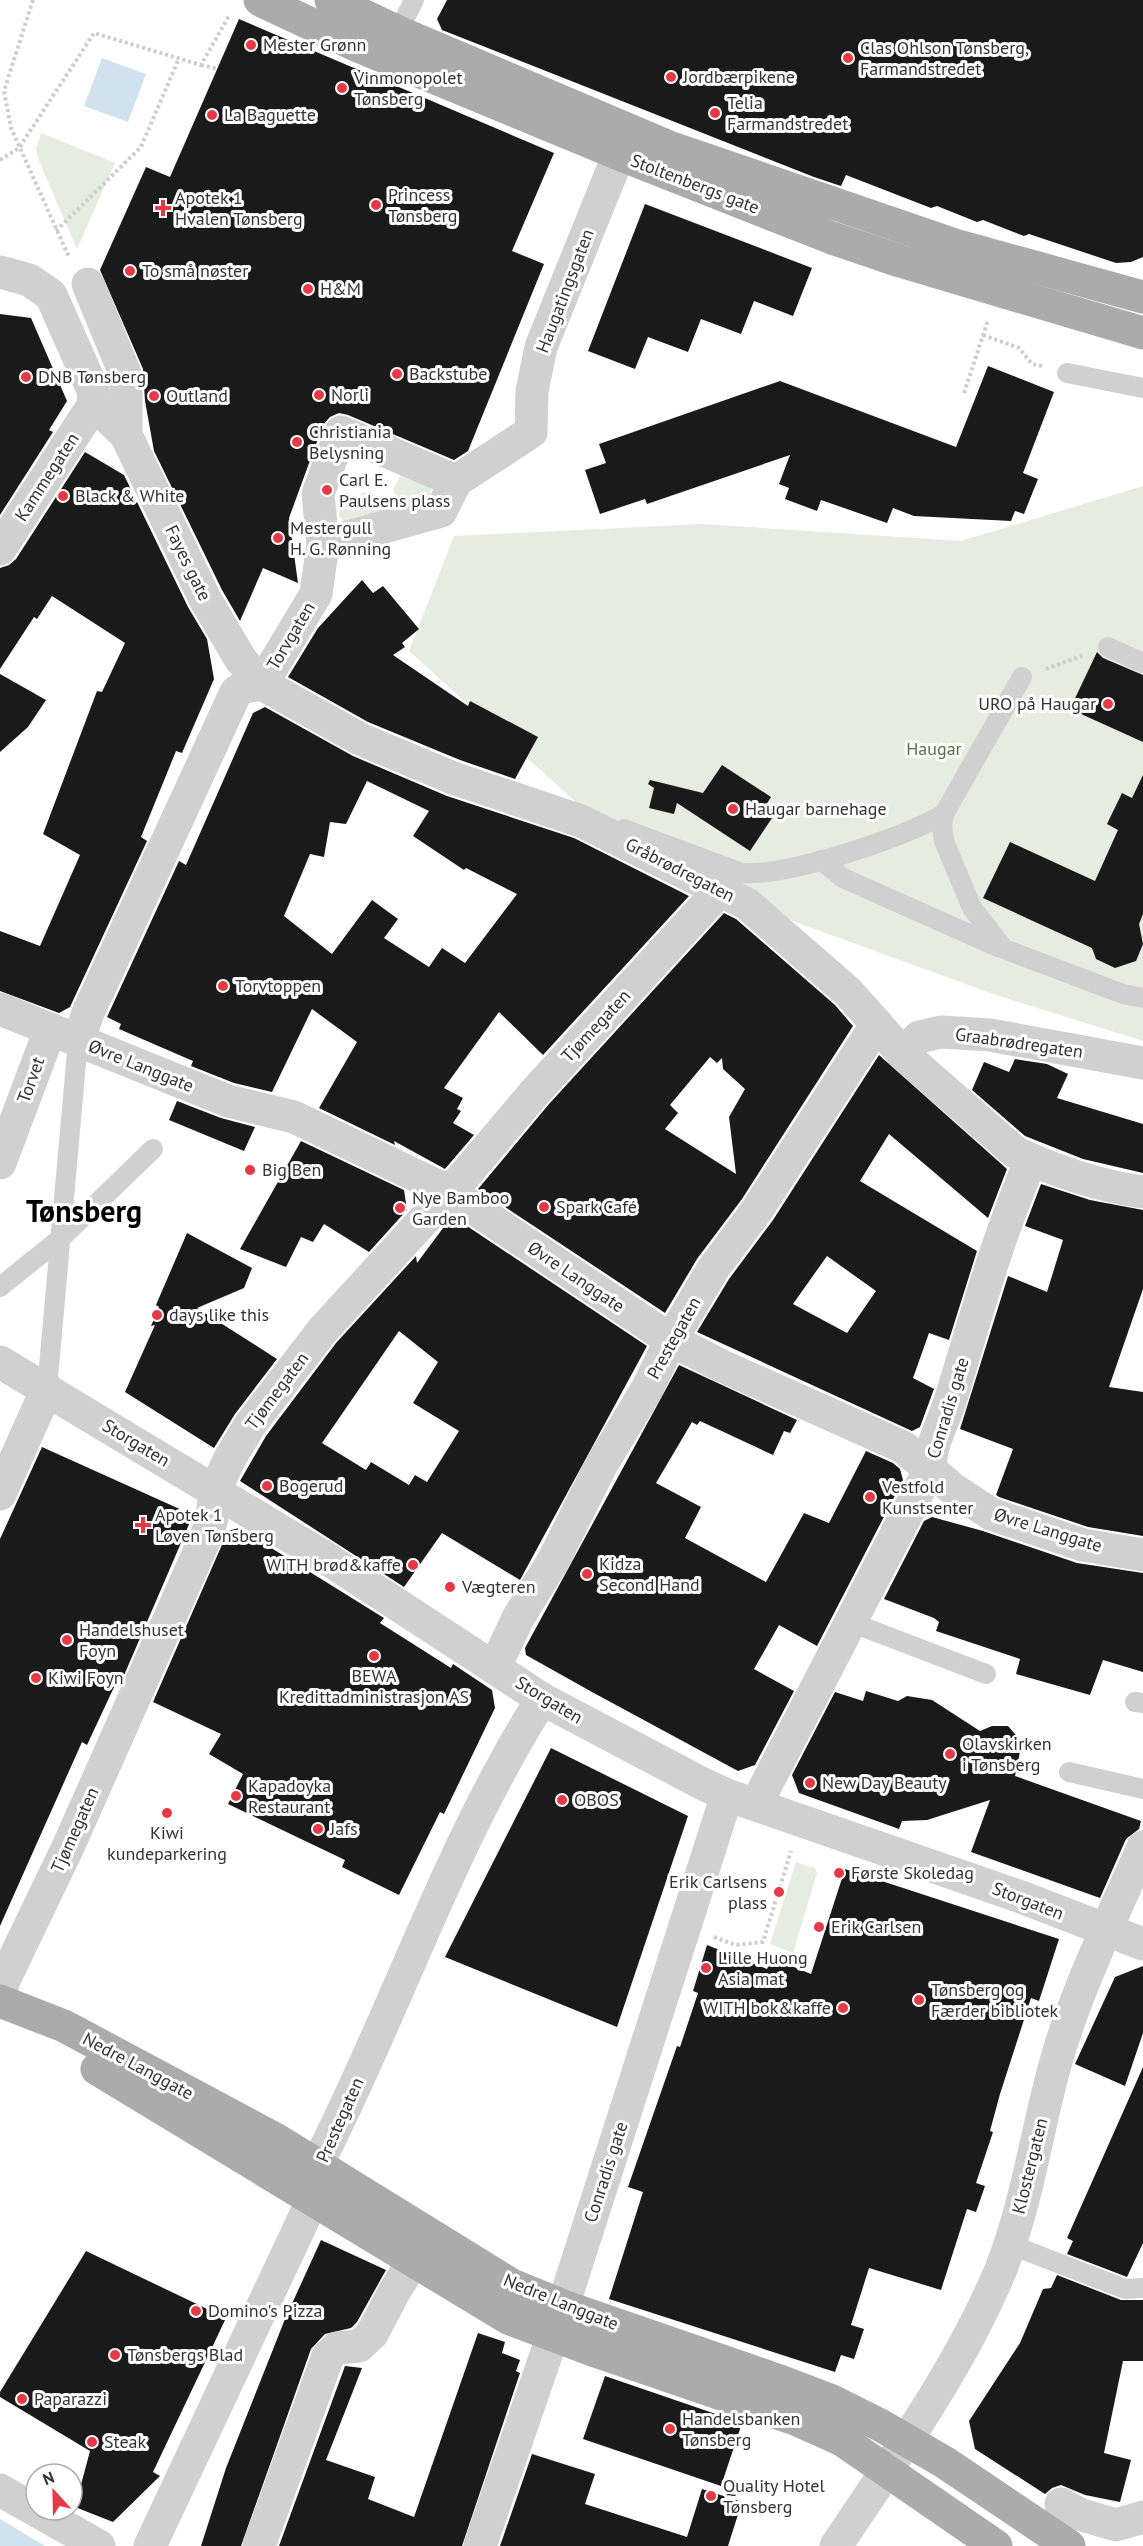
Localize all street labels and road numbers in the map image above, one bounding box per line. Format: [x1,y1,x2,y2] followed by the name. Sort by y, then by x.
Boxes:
[628,148,763,219] street label: Stoltenbergs gate
[530,226,599,356] street label: Haugatingsgaten
[9,428,84,525] street label: Kammegaten
[160,521,217,604] street label: Fayes gate
[261,597,320,674] street label: Torvgaten
[622,832,739,907] street label: Gråbrødregaten
[556,984,635,1067] street label: Tjømegaten
[954,1022,1084,1063] street label: Graabrødregaten
[85,1034,197,1097] street label: Øvre Langgate
[12,1054,49,1106] street label: Torvet
[524,1236,629,1317] street label: Øvre Langgate
[642,1293,706,1383] street label: Prestegaten
[240,1347,313,1434] street label: Tjømegaten
[921,1354,974,1461] street label: Conradis gate
[98,1413,174,1472] street label: Storgaten
[991,1502,1105,1557] street label: Øvre Langgate
[511,1670,587,1729] street label: Storgaten
[45,1783,104,1876] street label: Tjømegaten
[989,1876,1067,1925] street label: Storgaten
[79,2027,198,2104] street label: Nedre Langgate
[311,2074,368,2166] street label: Prestegaten
[1006,2115,1053,2216] street label: Klostergaten
[578,2118,633,2225] street label: Conradis gate
[500,2268,622,2335] street label: Nedre Langgate

